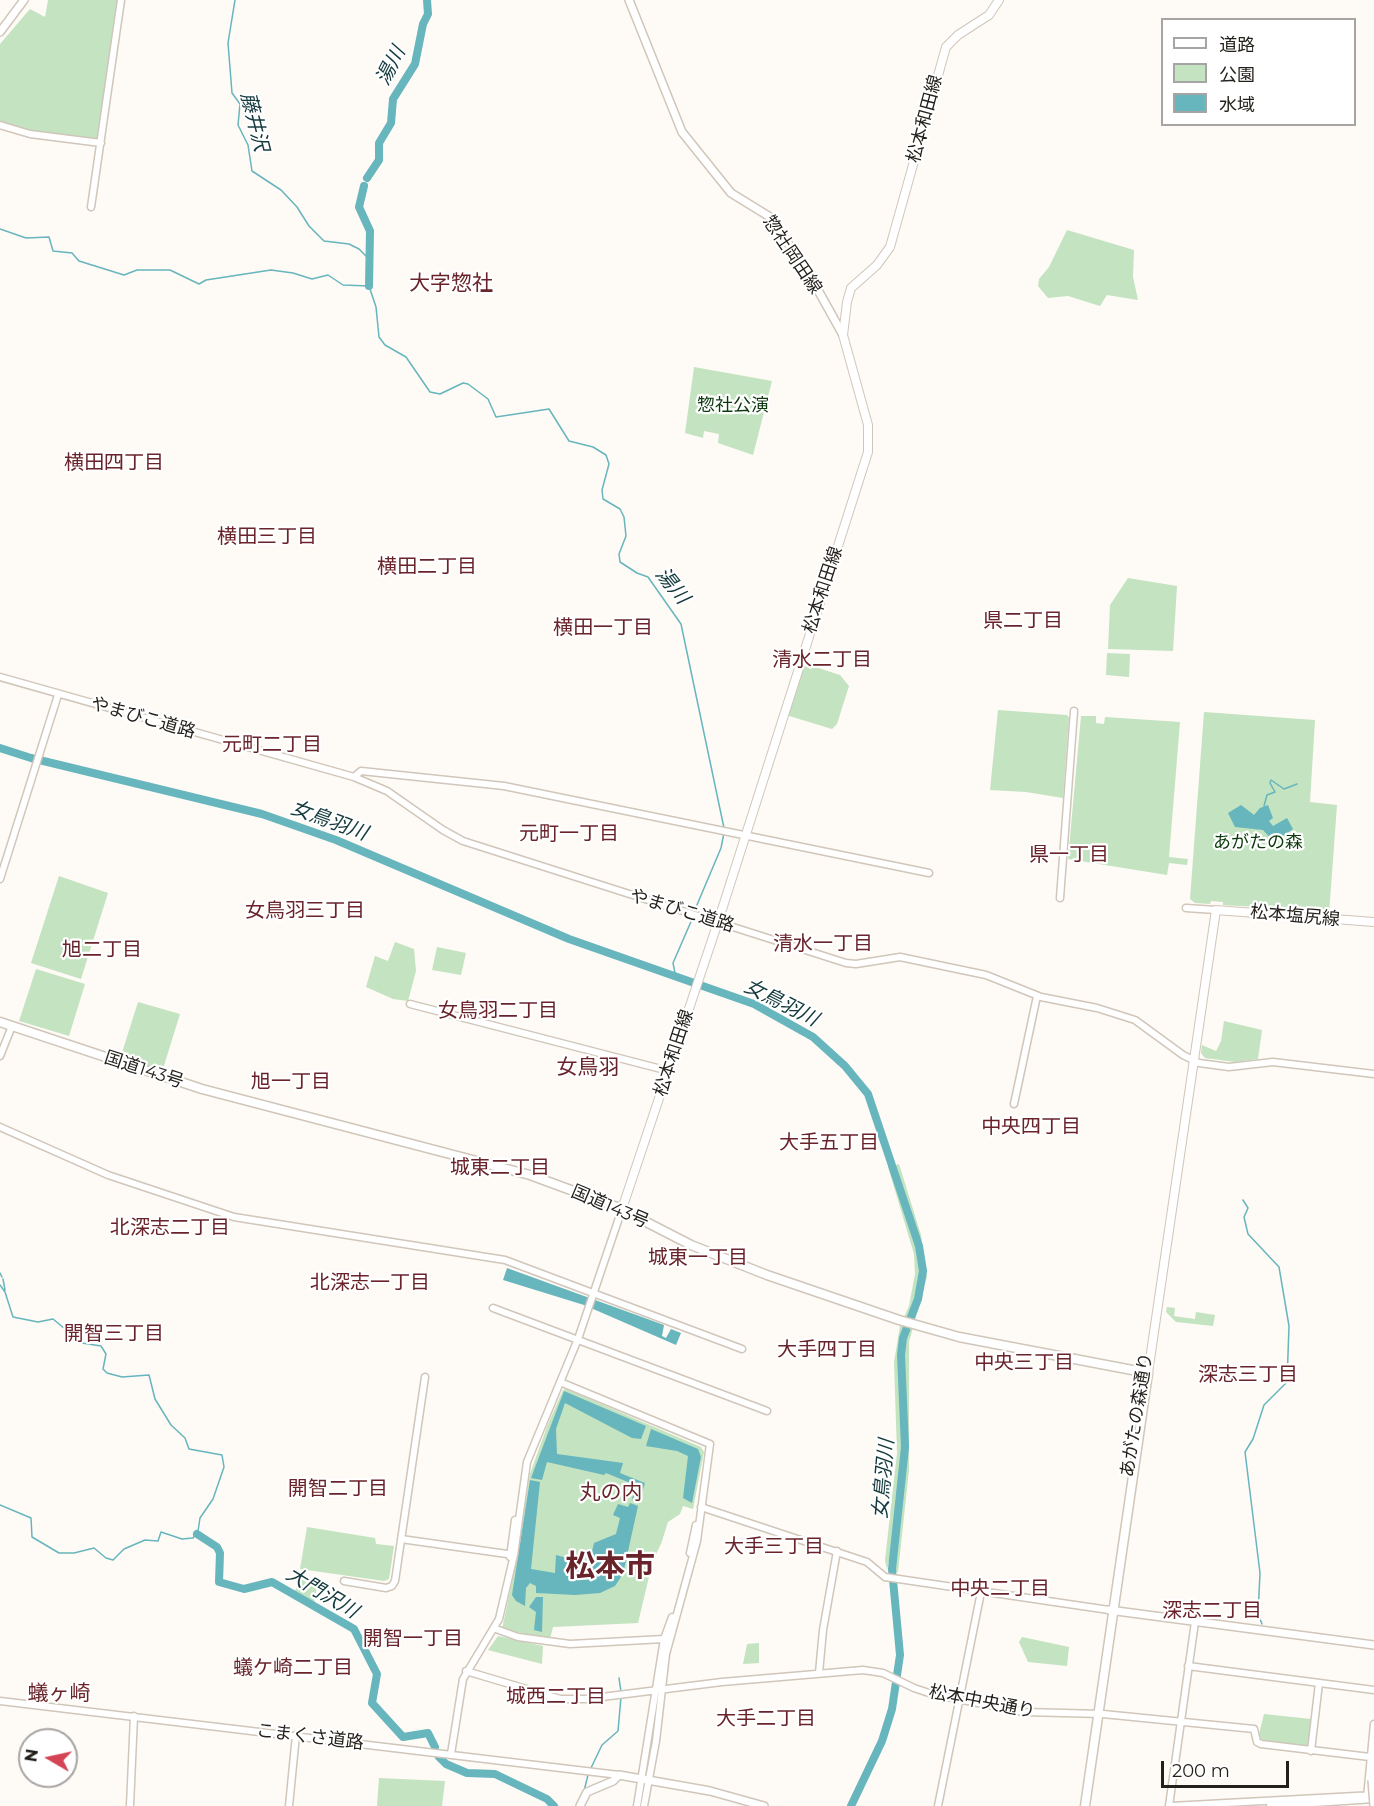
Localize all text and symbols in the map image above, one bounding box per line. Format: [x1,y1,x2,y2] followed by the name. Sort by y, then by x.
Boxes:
[1161,18,1356,126] legend
[1219,34,1255,56] text: 道路
[371,43,411,89] water label: 湯川
[1219,64,1255,86] text: 公園
[903,73,947,165] street label: 松本和田線
[235,90,273,154] water label: 藤井沢
[1219,94,1255,116] text: 水域
[758,212,826,298] street label: 惣社岡田線
[409,271,493,297] district label: 大字惣社
[697,395,769,417] park label: 惣社公演
[64,451,164,475] district label: 横田四丁目
[217,525,317,549] district label: 横田三丁目
[799,544,847,636] street label: 松本和田線
[377,555,477,579] district label: 横田二丁目
[650,563,694,609] water label: 湯川
[983,609,1063,633] district label: 県二丁目
[553,616,653,640] district label: 横田一丁目
[772,648,872,672] district label: 清水二丁目
[88,693,198,743] street label: やまびこ道路
[222,733,322,757] district label: 元町二丁目
[287,796,371,846] water label: 女鳥羽川
[519,822,619,846] district label: 元町一丁目
[1213,832,1303,854] park label: あがたの森
[1029,843,1109,867] district label: 県一丁目
[627,885,737,937] street label: やまびこ道路
[245,899,365,923] district label: 女鳥羽三丁目
[1249,901,1341,931] street label: 松本塩尻線
[773,932,873,956] district label: 清水一丁目
[62,938,142,962] district label: 旭二丁目
[740,974,822,1032] water label: 女鳥羽川
[438,999,558,1023] district label: 女鳥羽二丁目
[650,1007,698,1099] street label: 松本和田線
[102,1047,186,1093] street label: 国道143号
[557,1055,619,1081] district label: 女鳥羽
[251,1070,331,1094] district label: 旭一丁目
[981,1115,1081,1139] district label: 中央四丁目
[779,1131,879,1155] district label: 大手五丁目
[450,1156,550,1180] district label: 城東二丁目
[568,1181,652,1233] street label: 国道143号
[110,1216,230,1240] district label: 北深志二丁目
[648,1246,748,1270] district label: 城東一丁目
[310,1271,430,1295] district label: 北深志一丁目
[64,1322,164,1346] district label: 開智三丁目
[777,1338,877,1362] district label: 大手四丁目
[974,1351,1074,1375] district label: 中央三丁目
[1116,1351,1158,1479] street label: あがたの森通り
[1198,1363,1298,1387] district label: 深志三丁目
[869,1438,899,1520] water label: 女鳥羽川
[288,1477,388,1501] district label: 開智二丁目
[580,1480,642,1506] district label: 丸の内
[724,1535,824,1559] district label: 大手三丁目
[565,1549,655,1585] district label: 松本市
[282,1562,362,1624] water label: 大門沢川
[950,1577,1050,1601] district label: 中央二丁目
[1162,1599,1262,1623] district label: 深志二丁目
[363,1627,463,1651] district label: 開智一丁目
[233,1656,353,1680] district label: 蟻ケ崎二丁目
[28,1681,90,1707] district label: 蟻ヶ崎
[927,1681,1037,1723] street label: 松本中央通り
[506,1685,606,1709] district label: 城西二丁目
[716,1707,816,1731] district label: 大手二丁目
[255,1720,365,1754] street label: こまくさ道路
[18,1728,78,1788] north arrow
[21,1748,42,1763] text: N
[1164,1749,1292,1787] scale bar
[1172,1760,1230,1782] text: 200 m

